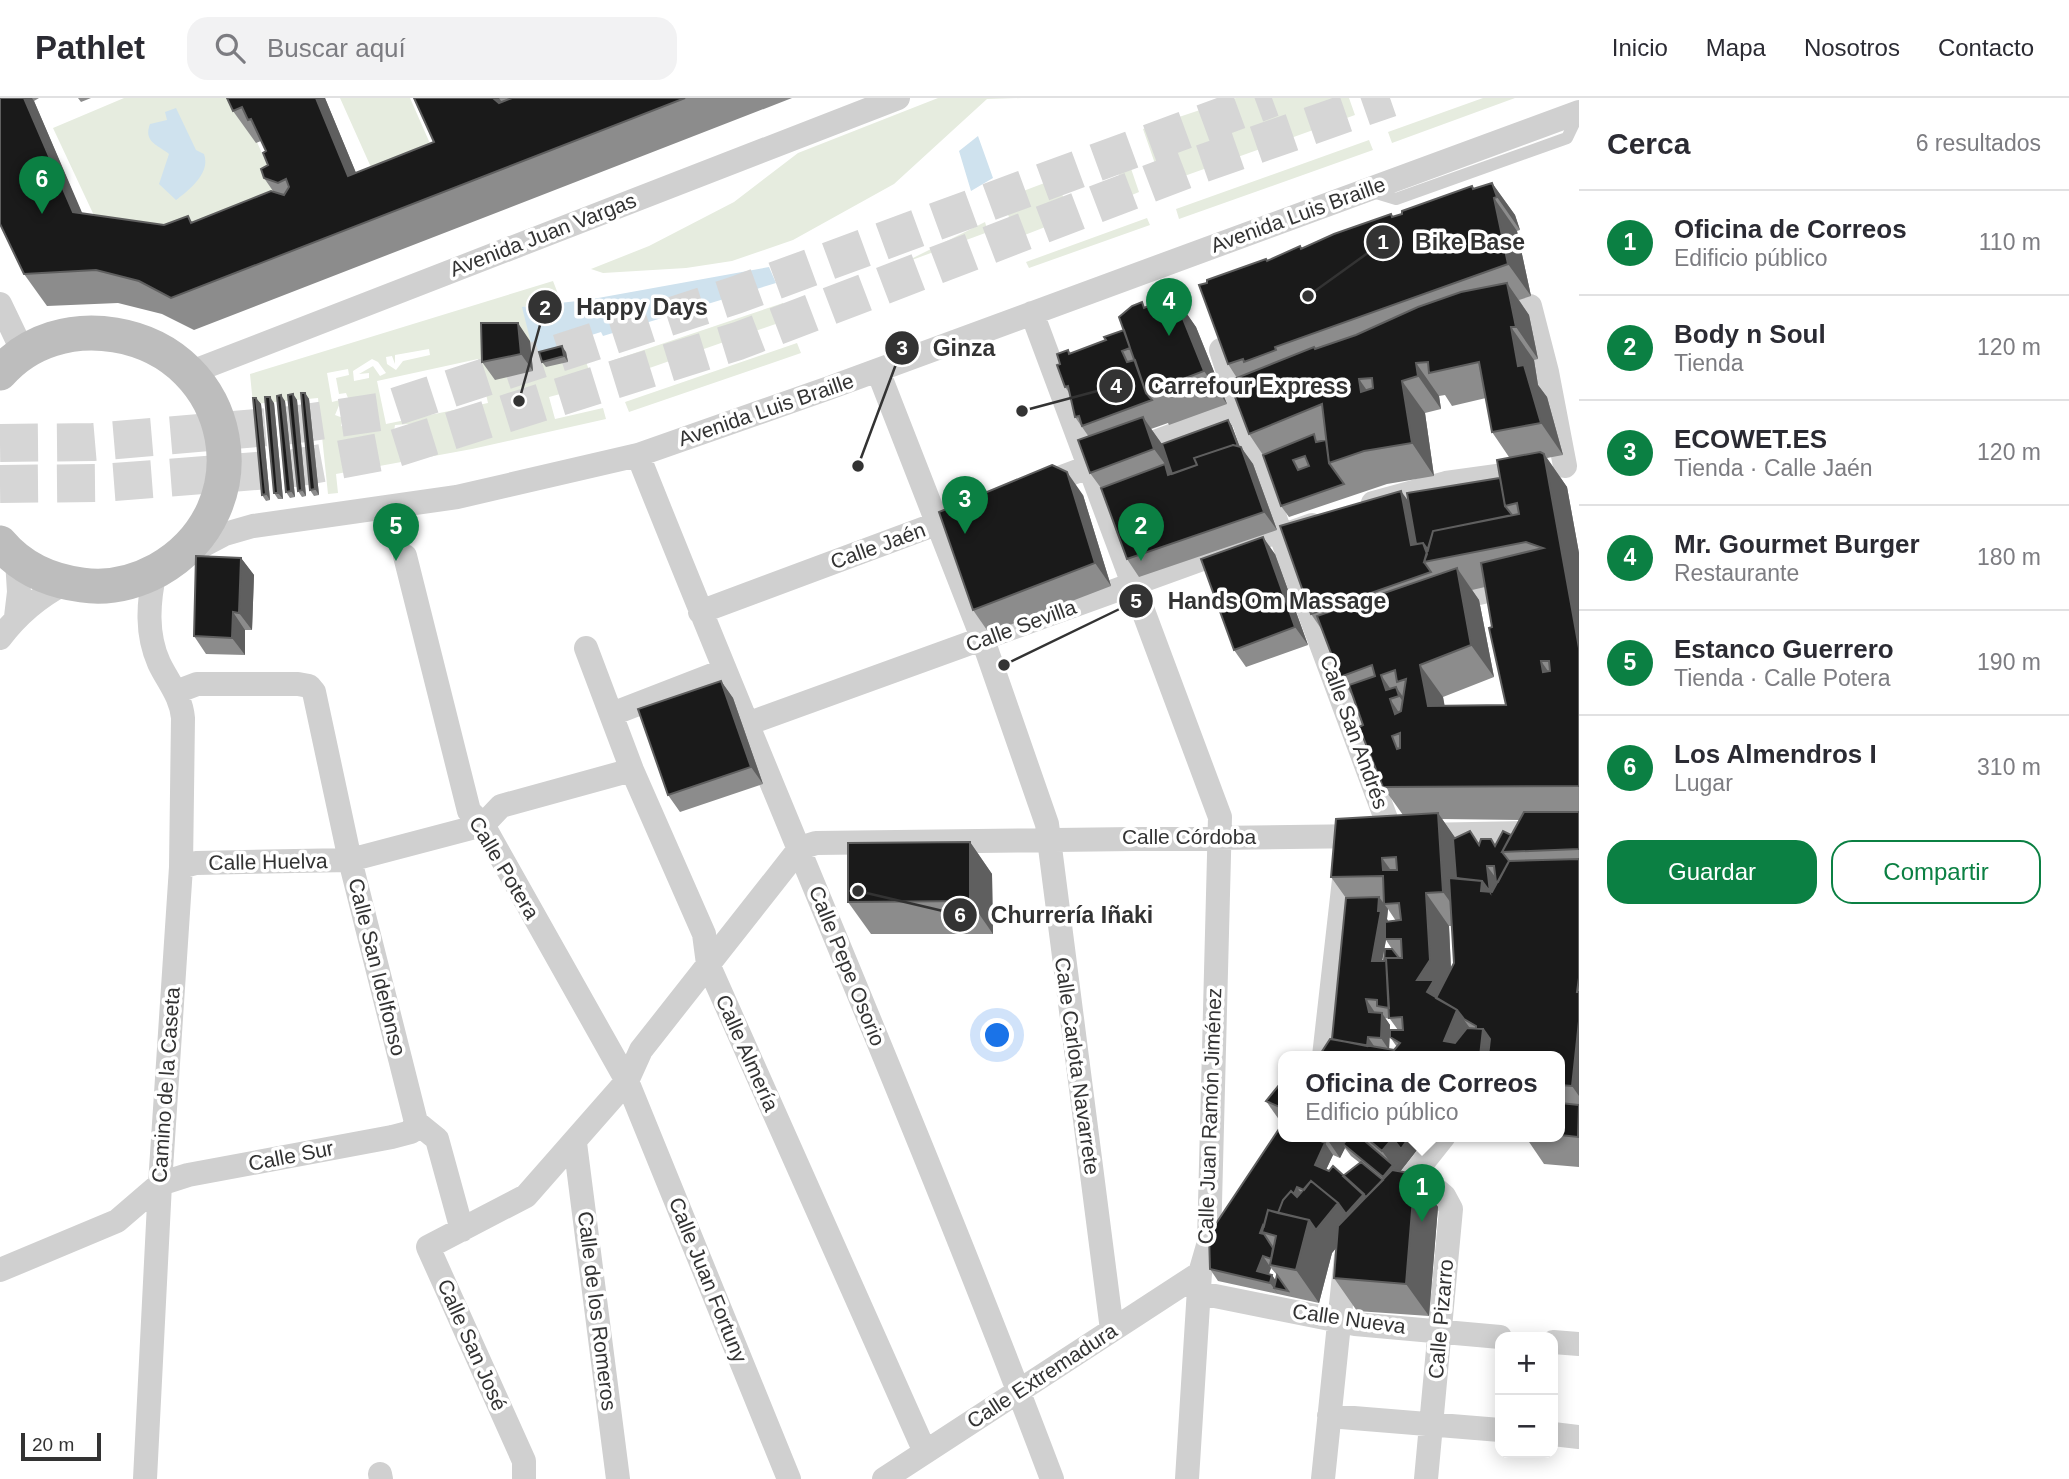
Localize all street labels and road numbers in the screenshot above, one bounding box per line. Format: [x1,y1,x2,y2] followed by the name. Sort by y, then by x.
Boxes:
[1207,172,1388,257] street label: Avenida Luis Braille
[446,188,639,281] street label: Avenida Juan Vargas
[675,369,857,450] street label: Avenida Luis Braille
[827,518,928,573] street label: Calle Jaén
[963,595,1079,656] street label: Calle Sevilla
[1316,652,1393,812] street label: Calle San Andrés
[465,812,544,923] street label: Calle Potera
[1122,825,1256,848] street label: Calle Córdoba
[208,849,328,874] street label: Calle Huelva
[344,876,411,1058] street label: Calle San Idelfonso
[805,882,890,1049] street label: Calle Pepe Osorio
[1051,956,1104,1176] street label: Calle Carlota Navarrete
[147,986,184,1184] street label: Camino de la Caseta
[1194,987,1225,1245] street label: Calle Juan Ramón Jiménez
[712,991,783,1115] street label: Calle Almería
[246,1136,335,1175] street label: Calle Sur
[665,1194,752,1366] street label: Calle Juan Fortuny
[574,1210,621,1412] street label: Calle de los Romeros
[1424,1258,1457,1380] street label: Calle Pizarro
[433,1276,512,1414] street label: Calle San José
[1291,1299,1408,1338] street label: Calle Nueva
[963,1318,1121,1433] street label: Calle Extremadura

